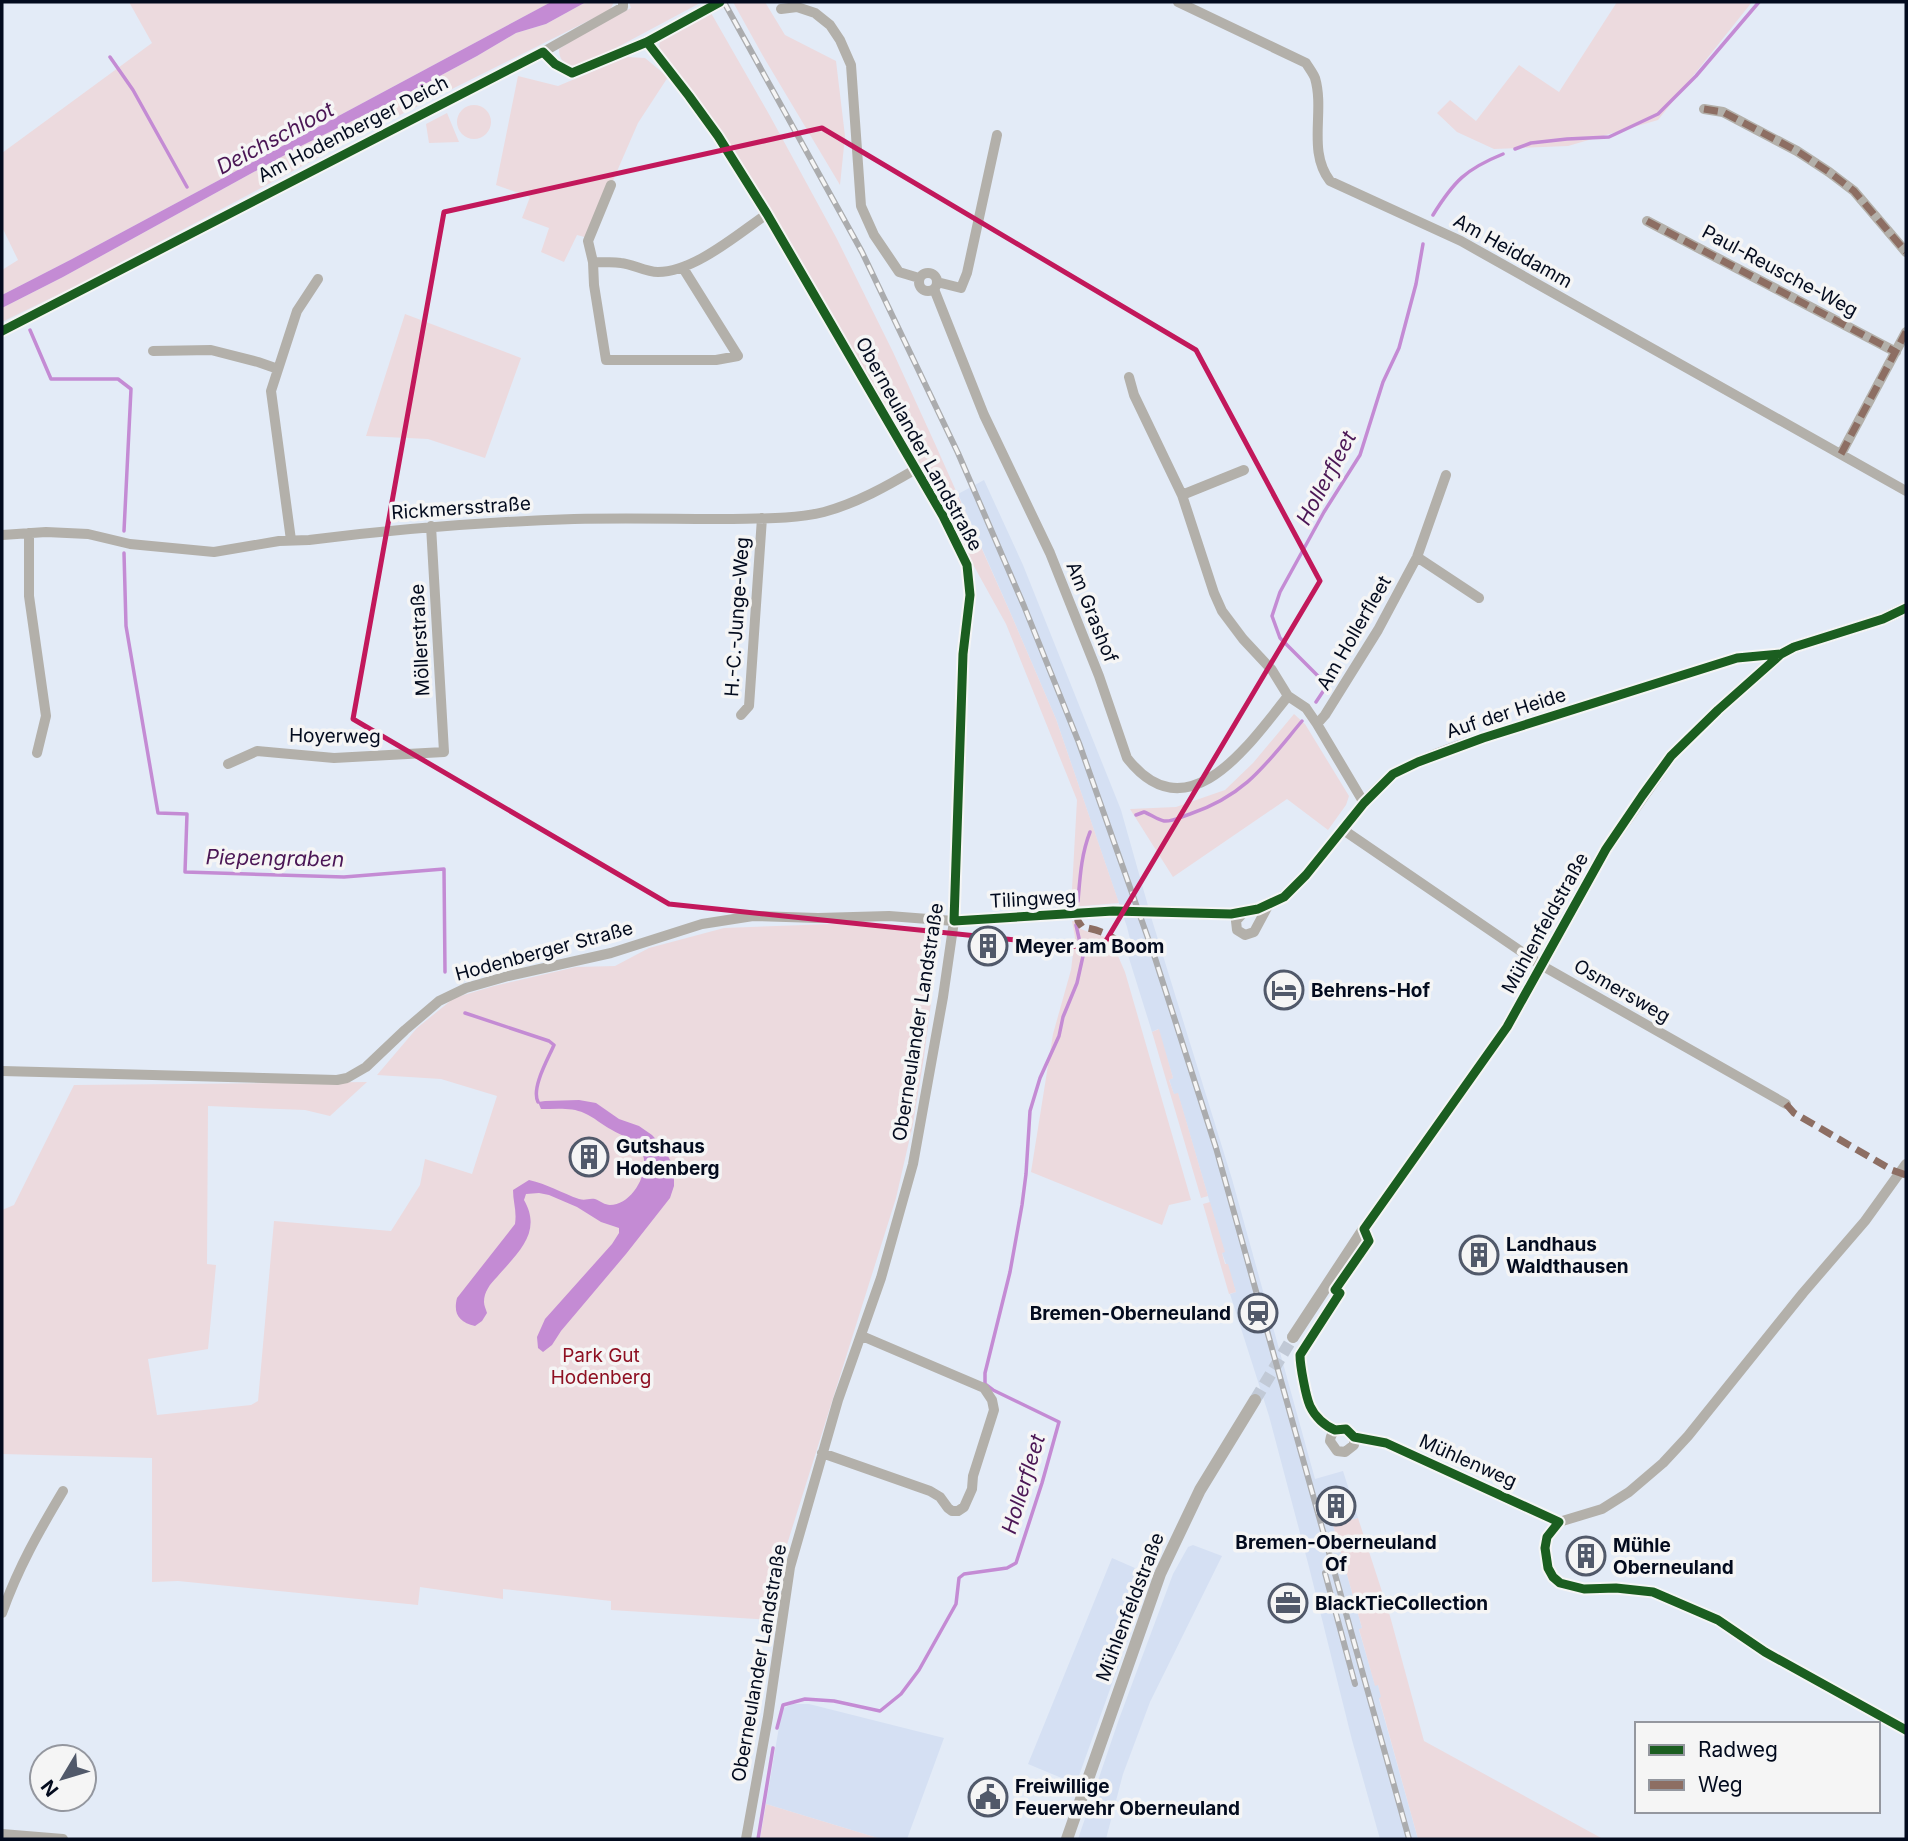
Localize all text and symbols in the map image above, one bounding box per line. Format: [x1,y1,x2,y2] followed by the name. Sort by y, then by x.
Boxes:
[254,71,452,187] street label: Am Hodenberger Deich
[212,96,339,179] water label: Deichschloot
[1450,209,1576,293] street label: Am Heiddamm
[1698,220,1862,322] street label: Paul-Reusche-Weg
[851,333,987,555] street label: Oberneulander Landstraße
[1291,426,1362,529] water label: Hollerfleet
[390,492,532,524] street label: Rickmersstraße
[720,536,754,698] street label: H.-C.-Junge-Weg
[1061,558,1123,666] street label: Am Grashof
[1312,572,1396,694] street label: Am Hollerfleet
[406,583,434,697] street label: Möllerstraße
[1443,683,1569,743] street label: Auf der Heide
[289,724,381,748] street label: Hoyerweg
[205,844,345,872] water label: Piepengraben
[1497,849,1593,997] street label: Mühlenfeldstraße
[989,885,1077,913] street label: Tilingweg
[888,901,948,1143] street label: Oberneulander Landstraße
[453,916,635,986] street label: Hodenberger Straße
[967,925,1009,967] building icon: Meyer am Boom
[1015,935,1164,958] place label: Meyer am Boom
[1570,954,1674,1028] street label: Osmersweg
[1263,969,1305,1011] hotel icon: Behrens-Hof
[1311,979,1431,1002] place label: Behrens-Hof
[616,1135,720,1180] place label: Gutshaus Hodenberg
[568,1136,610,1178] building icon: Gutshaus Hodenberg
[1506,1233,1629,1278] place label: Landhaus Waldthausen
[1458,1234,1500,1276] building icon: Landhaus Waldthausen
[1237,1292,1279,1334] station icon: Bremen-Oberneuland
[1030,1302,1231,1325] place label: Bremen-Oberneuland
[551,1344,651,1389] park label: Park Gut Hodenberg
[1416,1429,1520,1493] street label: Mühlenweg
[996,1430,1050,1537] water label: Hollerfleet
[1315,1485,1357,1527] building icon: Bremen-Oberneuland Of
[1091,1530,1169,1684] street label: Mühlenfeldstraße
[1235,1531,1437,1576] place label: Bremen-Oberneuland Of
[1613,1534,1734,1579] place label: Mühle Oberneuland
[1565,1535,1607,1577] building icon: Mühle Oberneuland
[727,1542,791,1784] street label: Oberneulander Landstraße
[1267,1582,1309,1624] office icon: BlackTieCollection
[1315,1592,1488,1615] place label: BlackTieCollection
[1635,1722,1880,1813] legend
[1698,1737,1778,1762] text: Radweg
[28,1743,98,1813] north arrow
[1698,1772,1743,1797] text: Weg
[36,1775,64,1801] text: N
[1015,1775,1240,1820] place label: Freiwillige Feuerwehr Oberneuland
[967,1776,1009,1818] public building icon: Freiwillige Feuerwehr Oberneuland

